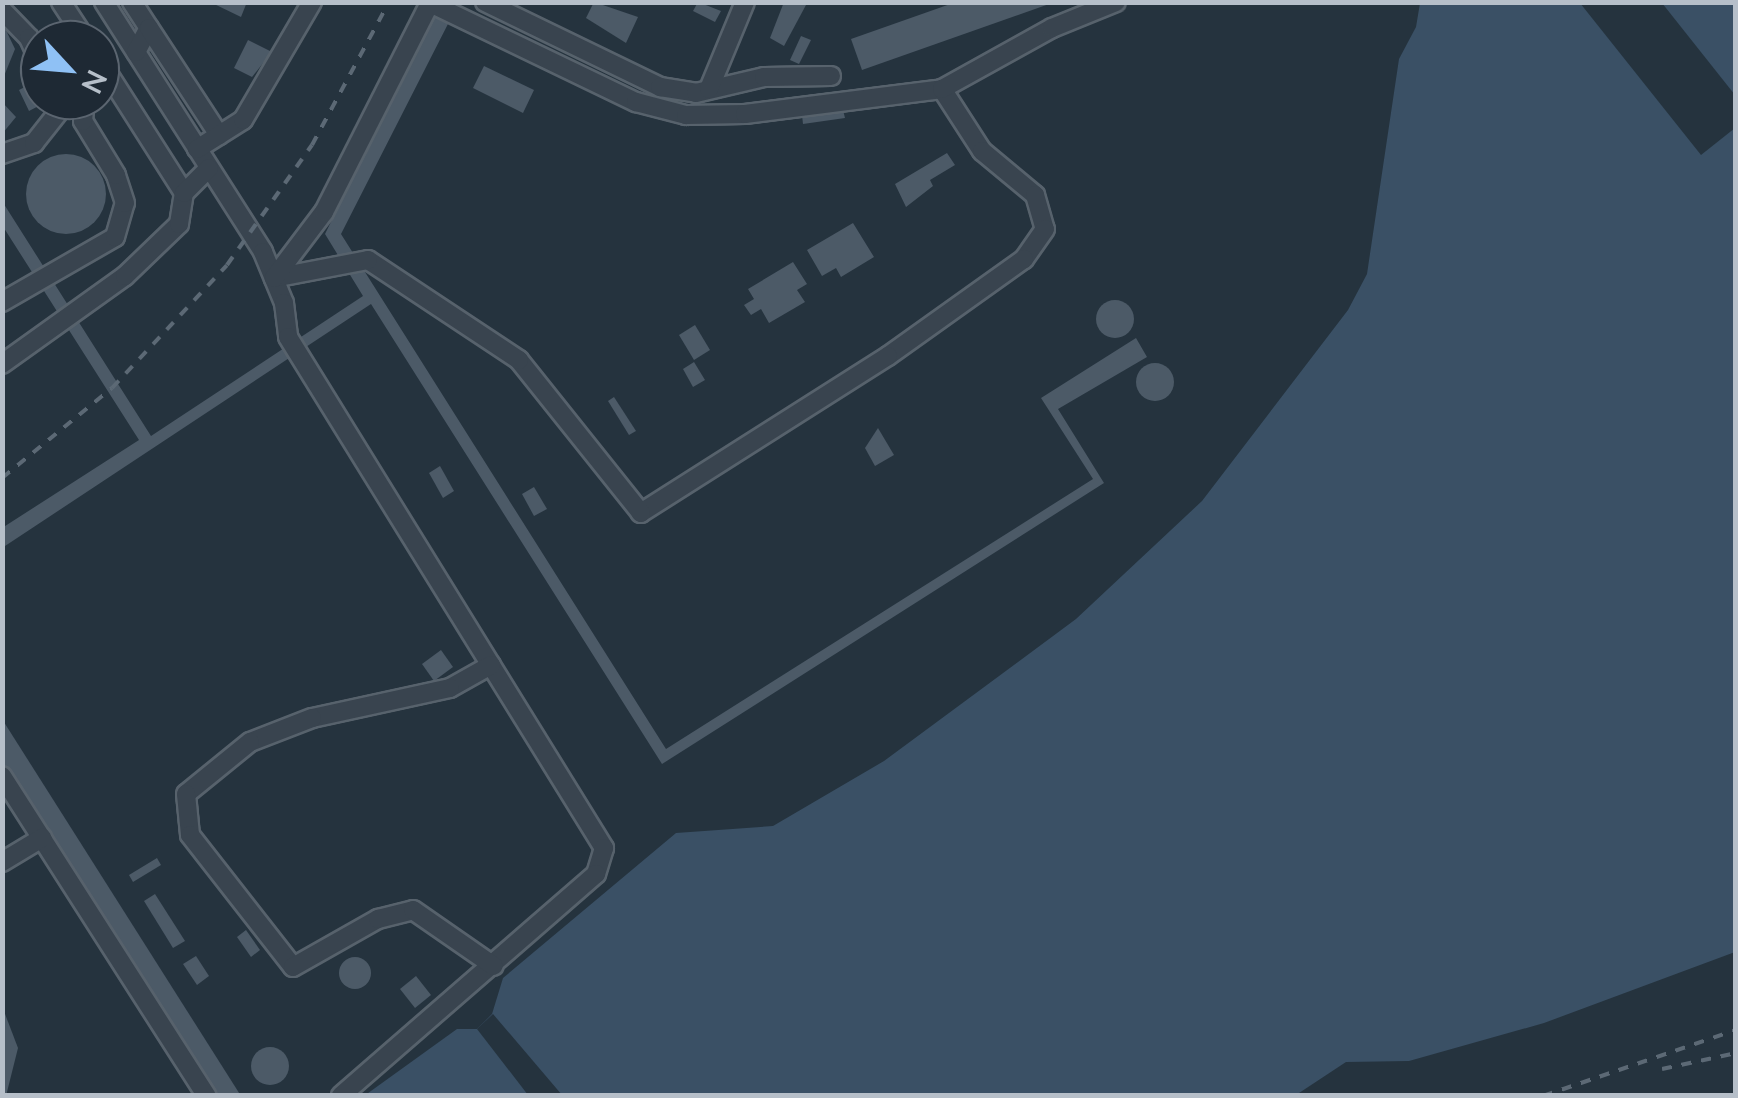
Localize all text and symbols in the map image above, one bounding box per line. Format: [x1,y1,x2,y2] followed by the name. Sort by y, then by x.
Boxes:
[20,20,120,120] north arrow
[75,65,115,99] text: N

